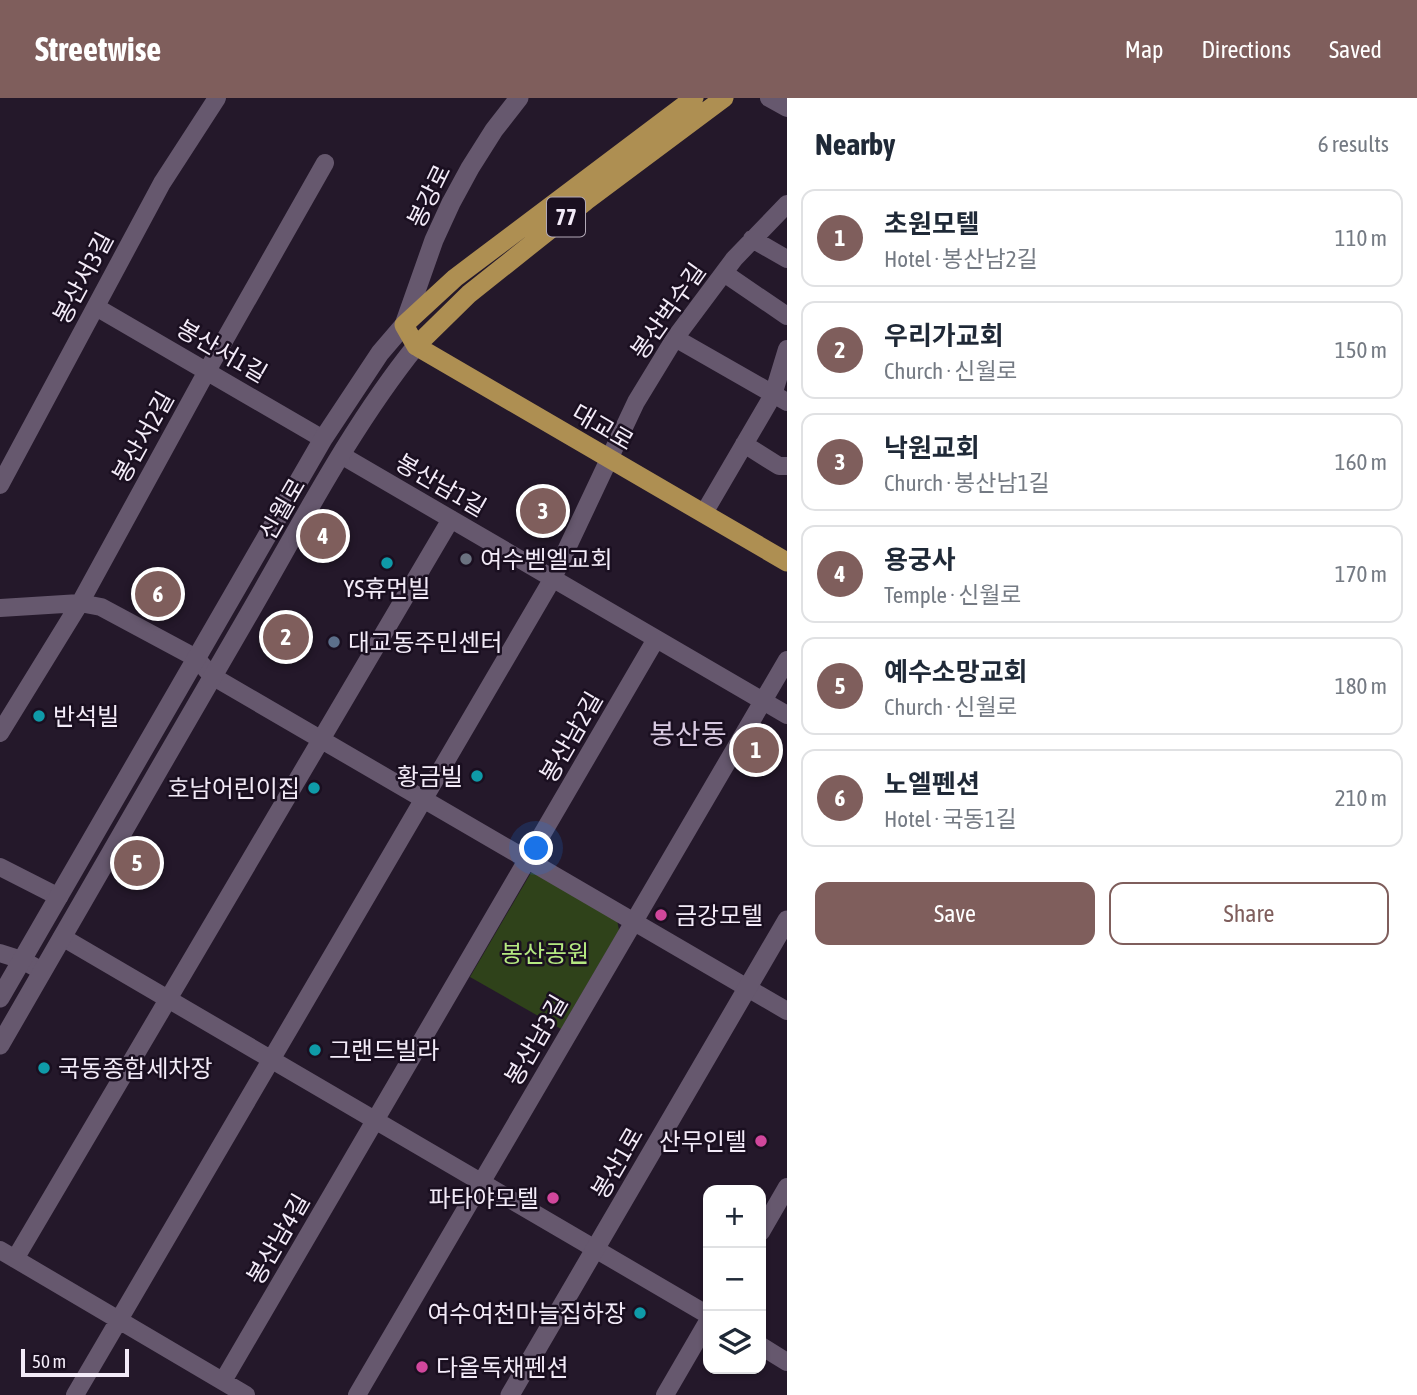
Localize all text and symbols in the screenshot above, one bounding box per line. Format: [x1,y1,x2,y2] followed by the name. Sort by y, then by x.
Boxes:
[35,30,161,68] text: Streetwise
[1125,36,1163,63] text: Map
[1201,36,1291,63] text: Directions
[1329,36,1382,63] text: Saved
[815,127,895,161] text: Nearby
[1318,131,1389,157] text: 6 results
[402,160,456,232] street label: 봉강로
[547,198,585,236] road number: 77
[884,209,980,239] text: 초원모텔
[835,225,845,251] text: 1
[1335,225,1387,251] text: 110 m
[48,228,118,328] street label: 봉산서3길
[884,246,1038,272] text: Hotel · 봉산남2길
[625,258,711,364] street label: 봉산벅수길
[172,314,272,388] street label: 봉산서1길
[884,321,1004,351] text: 우리가교회
[835,337,845,363] text: 2
[1335,337,1387,363] text: 150 m
[884,358,1018,384] text: Church · 신월로
[107,387,179,487] street label: 봉산서2길
[568,399,638,455] street label: 대교로
[884,433,980,463] text: 낙원교회
[391,448,491,522] street label: 봉산남1길
[835,449,845,475] text: 3
[1335,449,1387,475] text: 160 m
[884,470,1050,496] text: Church · 봉산남1길
[254,474,310,544] street label: 신월로
[520,485,566,537] pin: 3
[300,510,346,562] pin: 4
[884,545,956,575] text: 용궁사
[480,546,612,573] place label: 여수벧엘교회
[458,551,474,567] marker: 여수벧엘교회
[379,555,395,571] marker: YS휴먼빌
[835,561,845,587] text: 4
[1335,561,1387,587] text: 170 m
[135,568,181,620] pin: 6
[344,575,431,602] place label: YS휴먼빌
[884,582,1022,608] text: Temple · 신월로
[263,611,309,663] pin: 2
[348,629,503,656] place label: 대교동주민센터
[326,634,342,650] marker: 대교동주민센터
[884,657,1028,687] text: 예수소망교회
[835,673,845,699] text: 5
[1335,673,1387,699] text: 180 m
[534,687,608,787] street label: 봉산남2길
[884,694,1018,720] text: Church · 신월로
[53,703,119,730] place label: 반석빌
[31,708,47,724] marker: 반석빌
[649,718,727,750] district label: 봉산동
[733,724,779,776] pin: 1
[397,763,463,790] place label: 황금빌
[469,768,485,784] marker: 황금빌
[884,769,980,799] text: 노엘펜션
[168,775,300,802] place label: 호남어린이집
[306,780,322,796] marker: 호남어린이집
[835,785,845,811] text: 6
[1335,785,1387,811] text: 210 m
[884,806,1017,832] text: Hotel · 국동1길
[519,831,553,865] your location
[114,837,160,889] pin: 5
[815,882,1095,945] button: Save
[1109,882,1389,945] button: Share
[675,902,763,929] place label: 금강모텔
[653,907,669,923] marker: 금강모텔
[501,940,589,967] park label: 봉산공원
[499,990,573,1090] street label: 봉산남3길
[329,1037,439,1064] place label: 그랜드빌라
[307,1042,323,1058] marker: 그랜드빌라
[58,1055,213,1082] place label: 국동종합세차장
[36,1060,52,1076] marker: 국동종합세차장
[586,1123,648,1203] street label: 봉산1로
[659,1128,747,1155] place label: 산무인텔
[753,1133,769,1149] marker: 산무인텔
[429,1185,539,1212] place label: 파타야모텔
[703,1185,766,1374] map controls
[703,1185,766,1248] button: +
[241,1189,315,1289] street label: 봉산남4길
[545,1190,561,1206] marker: 파타야모텔
[703,1248,766,1311] button: −
[427,1300,626,1327] place label: 여수여천마늘집하장
[632,1305,648,1321] marker: 여수여천마늘집하장
[703,1311,766,1374] button: layers
[21,1346,130,1378] scale bar
[32,1350,66,1372] text: 50 m
[436,1354,568,1381] place label: 다올독채펜션
[414,1359,430,1375] marker: 다올독채펜션

